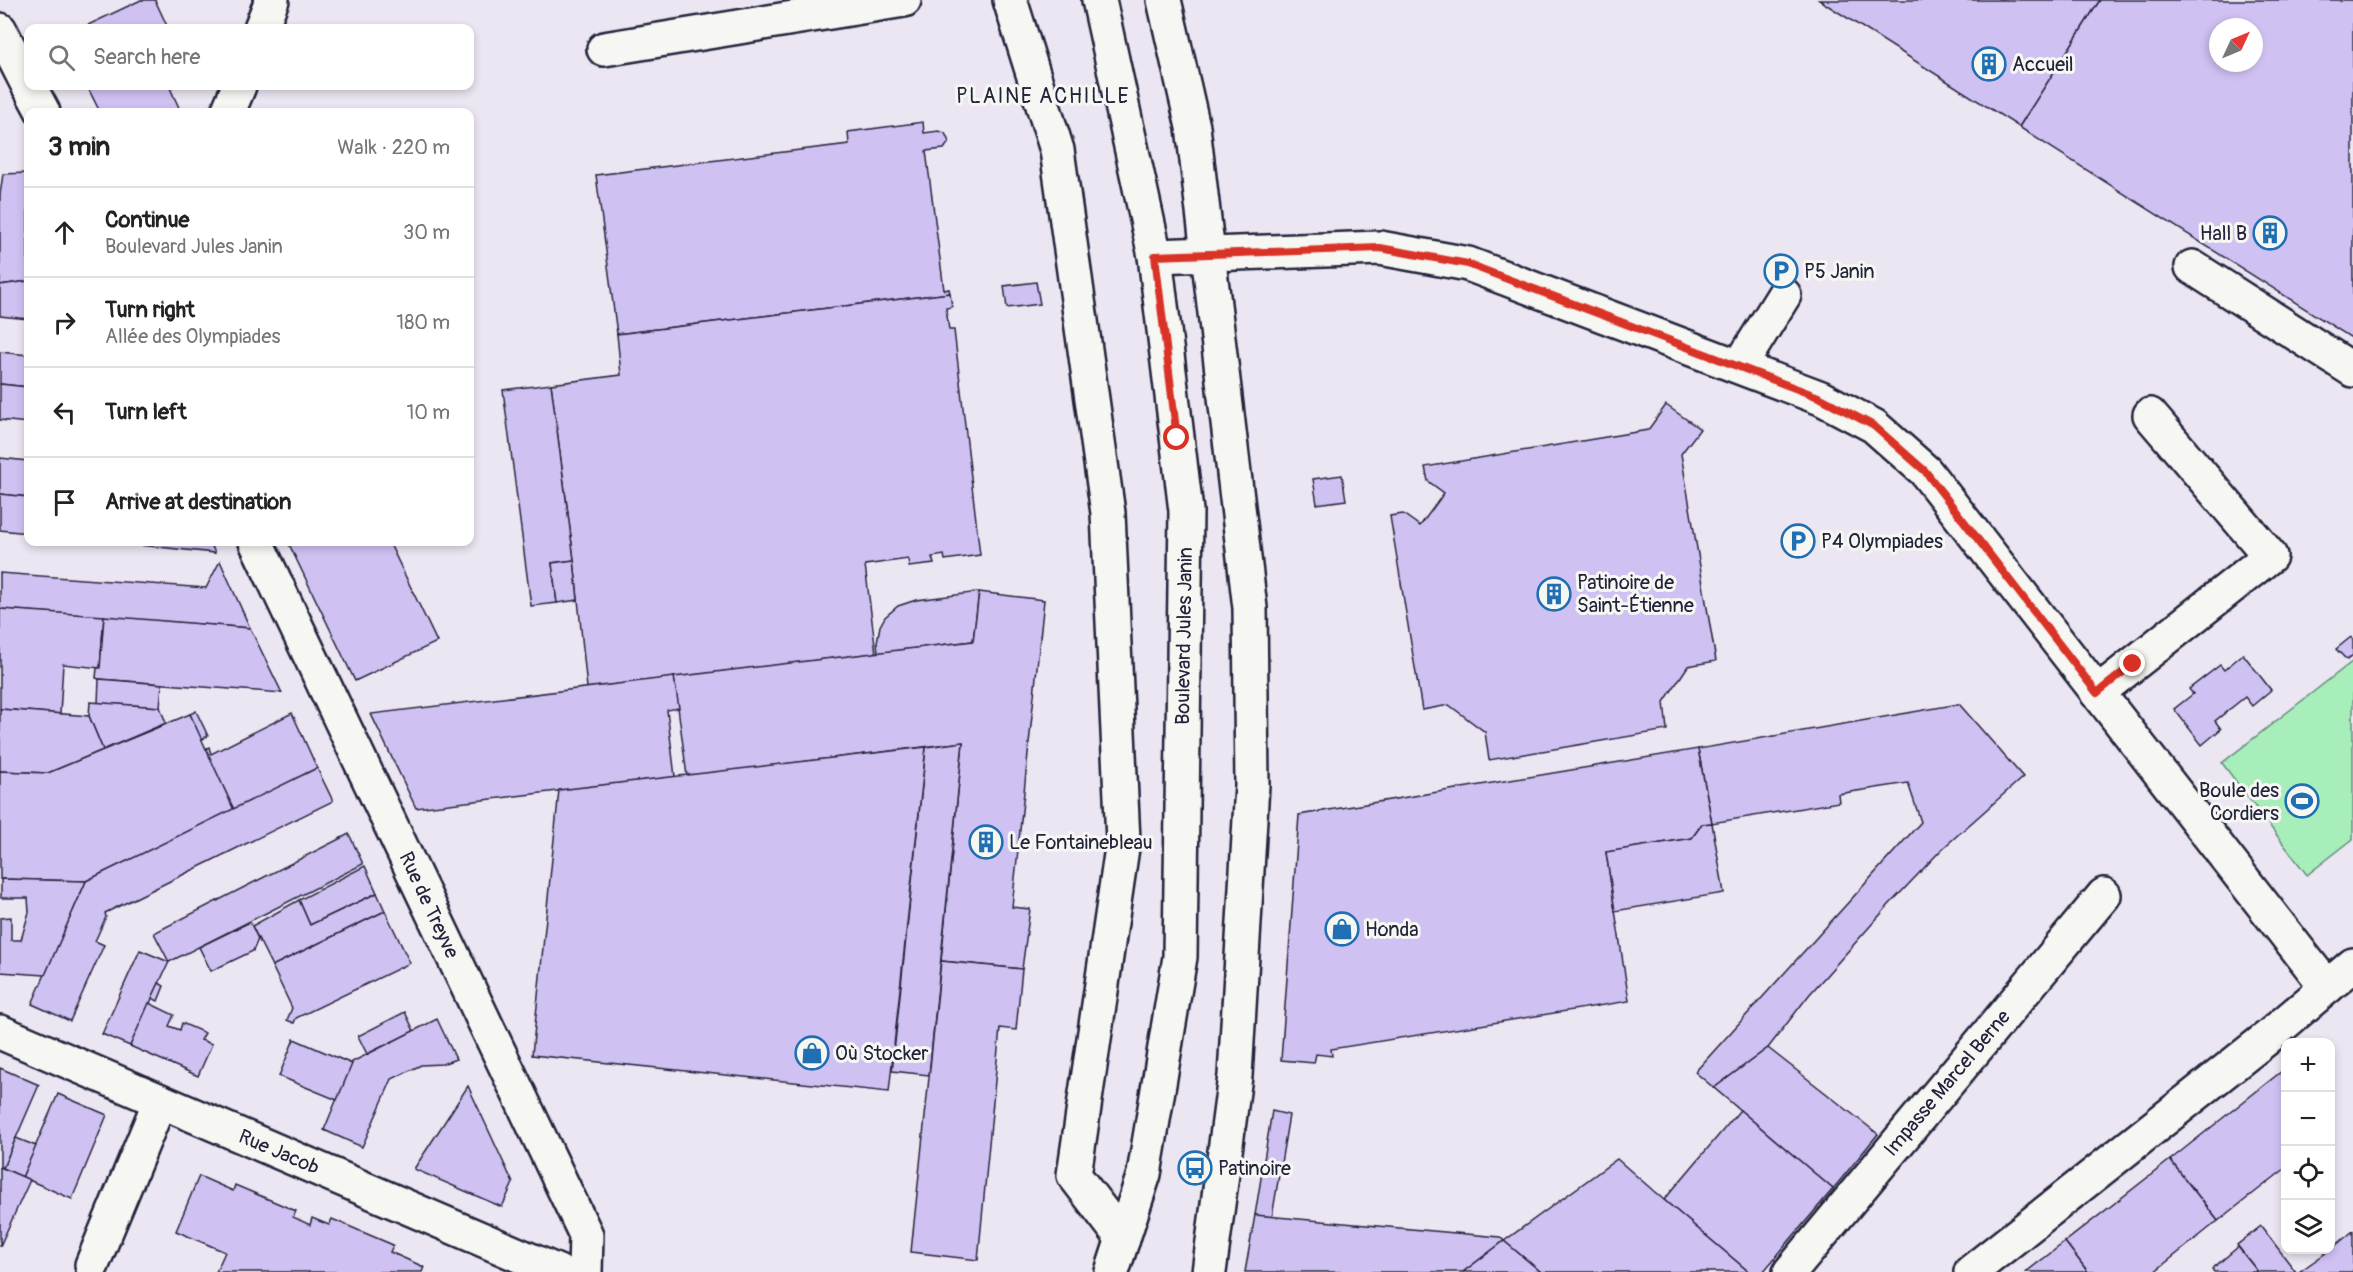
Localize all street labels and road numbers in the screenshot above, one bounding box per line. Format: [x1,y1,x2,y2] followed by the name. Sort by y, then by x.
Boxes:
[1170,547,1198,725] street label: Boulevard Jules Janin
[393,848,465,962] street label: Rue de Treyve
[1878,1005,2016,1161] street label: Impasse Marcel Berne
[235,1124,323,1180] street label: Rue Jacob

